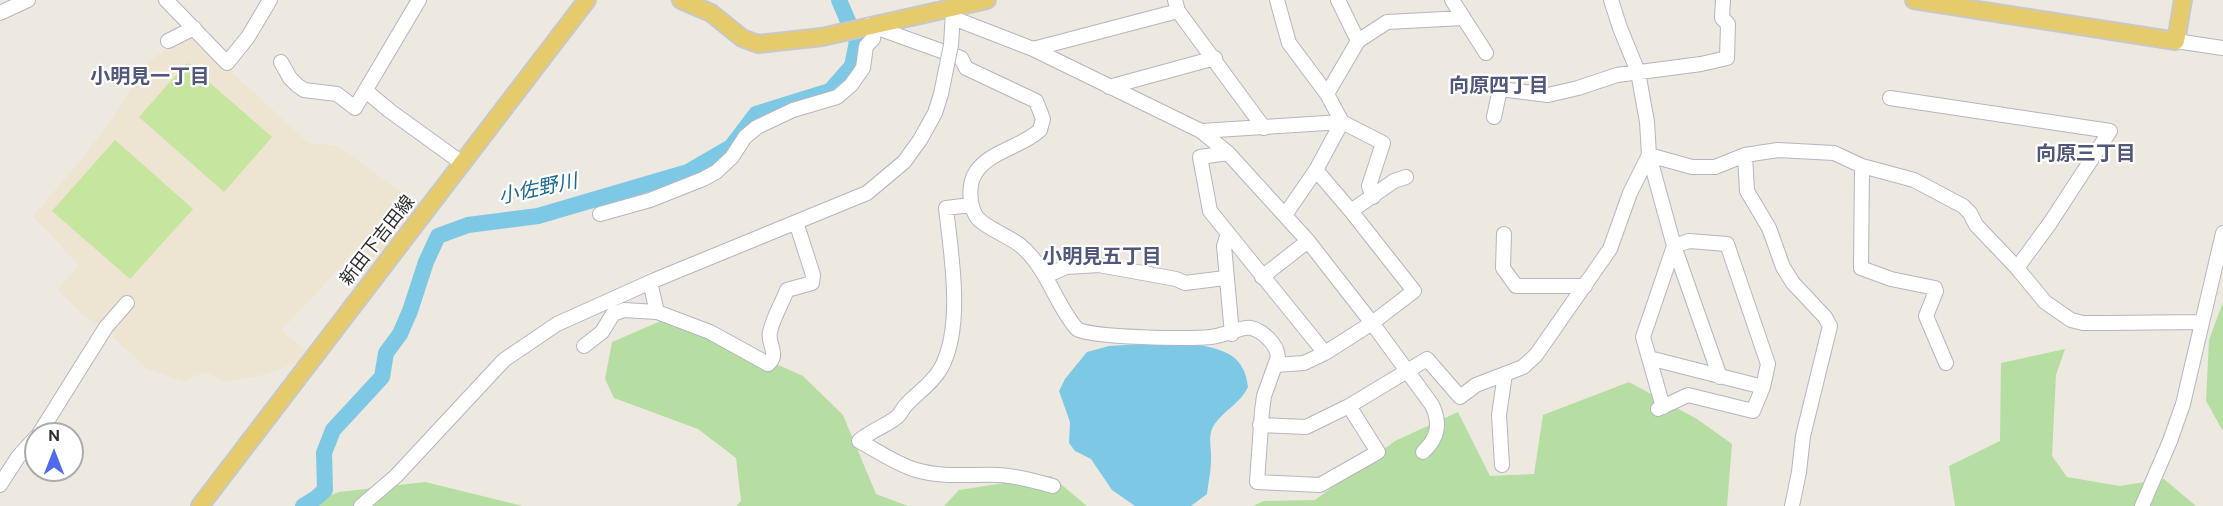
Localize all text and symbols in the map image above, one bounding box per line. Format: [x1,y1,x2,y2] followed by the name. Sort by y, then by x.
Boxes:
[90,66,210,90] district label: 小明見一丁目
[1449,75,1549,99] district label: 向原四丁目
[2036,143,2136,167] district label: 向原三丁目
[496,170,580,210] water label: 小佐野川
[336,192,420,290] street label: 新田下吉田線
[1042,246,1162,270] district label: 小明見五丁目
[24,422,84,482] north arrow
[48,425,60,446] text: N

